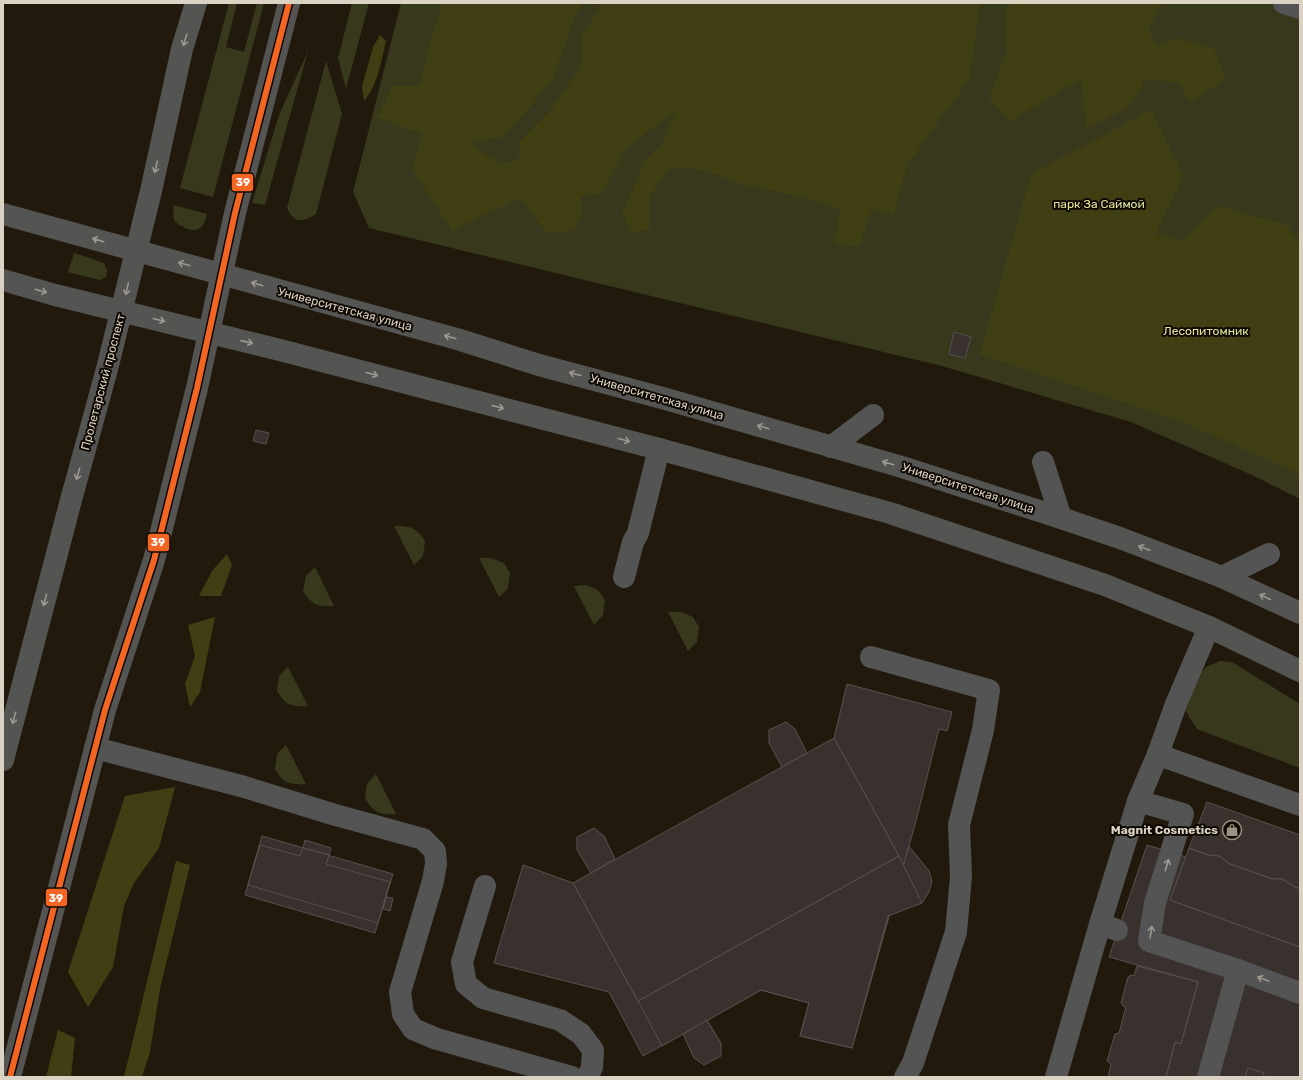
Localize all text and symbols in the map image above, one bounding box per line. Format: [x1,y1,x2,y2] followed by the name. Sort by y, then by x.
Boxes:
[181,34,188,47] one-way arrow
[151,160,159,173] one-way arrow
[231,173,254,192] line badge: 39
[236,176,250,189] text: 39
[1053,197,1145,211] park label: парк За Саймой
[92,236,105,244] one-way arrow
[178,260,191,267] one-way arrow
[251,280,264,288] one-way arrow
[122,282,130,295] one-way arrow
[276,284,414,334] street label: Университетская улица
[34,288,47,295] one-way arrow
[78,312,128,452] street label: Пролетарский проспект
[152,317,165,325] one-way arrow
[1163,324,1249,338] park label: Лесопитомник
[444,333,457,340] one-way arrow
[240,338,253,346] one-way arrow
[568,370,581,378] one-way arrow
[366,371,379,378] one-way arrow
[589,371,725,423] street label: Университетская улица
[491,404,504,411] one-way arrow
[757,423,770,430] one-way arrow
[617,437,630,444] one-way arrow
[882,459,895,466] one-way arrow
[900,460,1036,516] street label: Университетская улица
[74,468,81,481] one-way arrow
[147,533,170,552] line badge: 39
[151,536,165,549] text: 39
[1139,543,1151,551] one-way arrow
[41,593,48,606] one-way arrow
[1259,593,1271,600] one-way arrow
[10,711,17,724] one-way arrow
[1221,819,1243,841] shop icon: Magnit Cosmetics
[1111,823,1218,837] place label: Magnit Cosmetics
[1164,859,1171,872] one-way arrow
[45,888,68,907] line badge: 39
[49,892,63,905] text: 39
[1147,926,1155,939] one-way arrow
[1258,975,1270,983] one-way arrow

